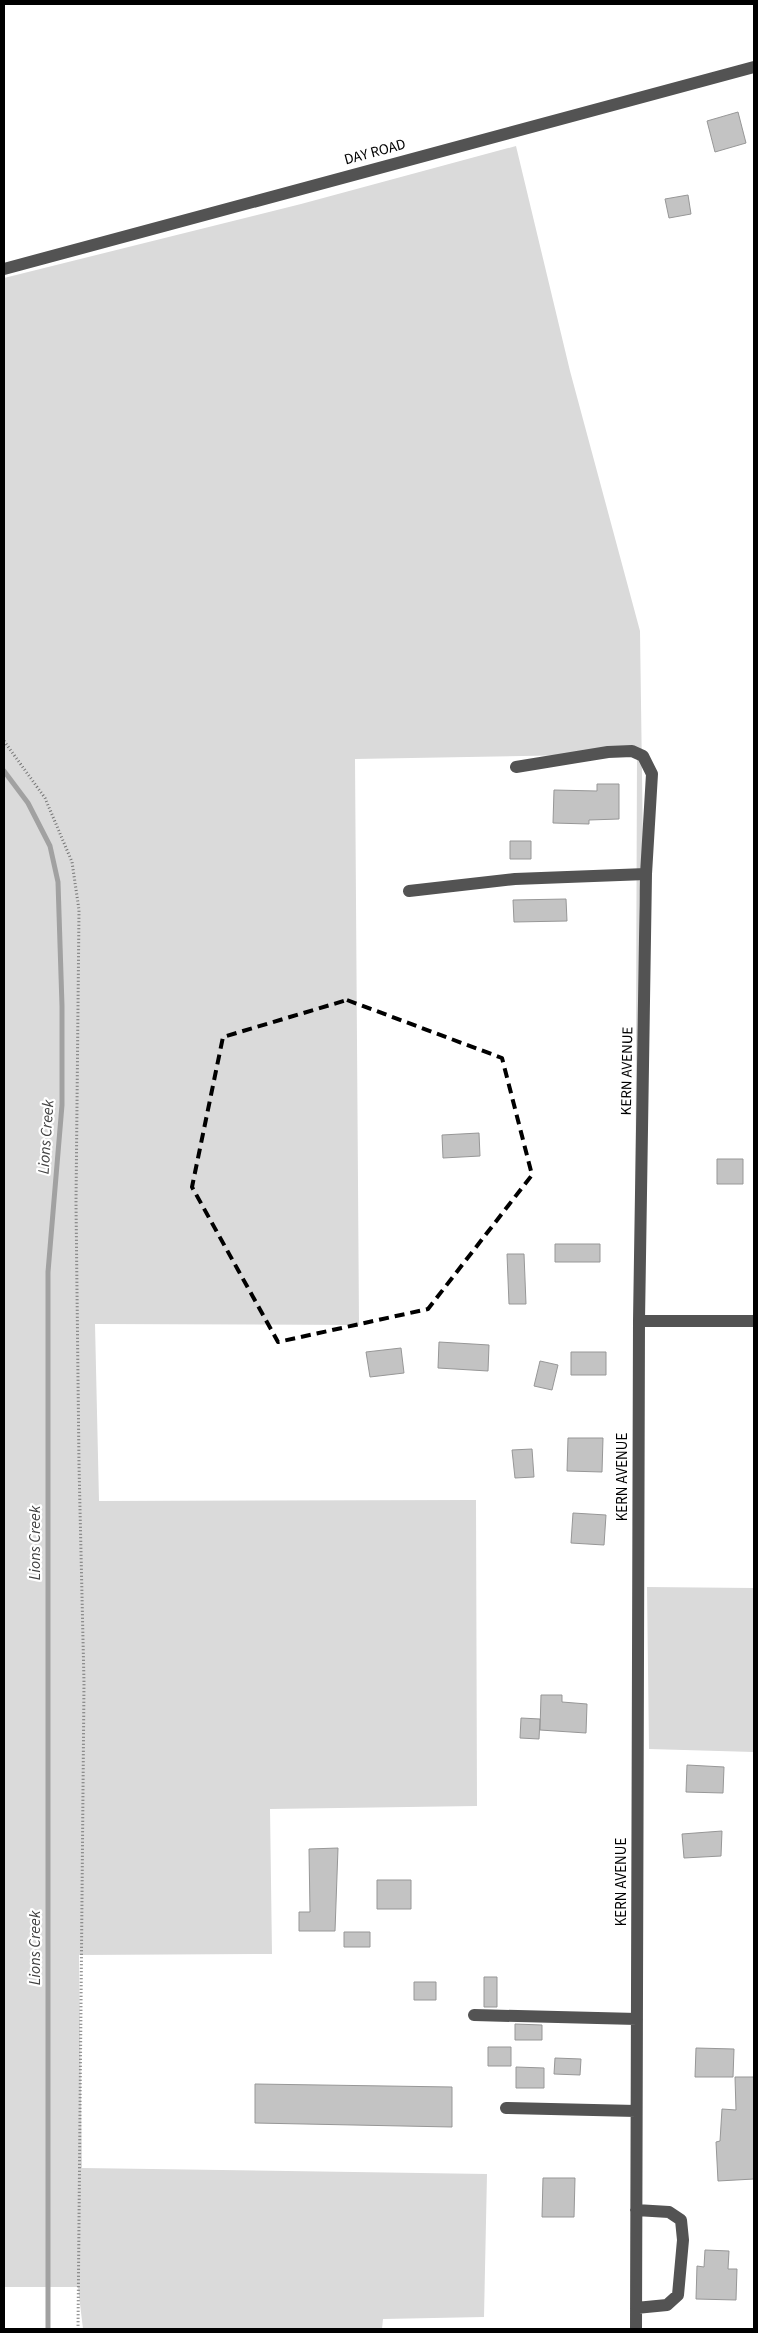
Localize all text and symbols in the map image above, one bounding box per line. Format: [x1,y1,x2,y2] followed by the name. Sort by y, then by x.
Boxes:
[342,134,408,170] street label: DAY ROAD
[616,1026,638,1116] street label: KERN AVENUE
[32,1099,60,1175] water label: Lions Creek
[612,1433,633,1521] street label: KERN AVENUE
[24,1505,46,1580] water label: Lions Creek
[611,1838,632,1926] street label: KERN AVENUE
[24,1910,46,1985] water label: Lions Creek

